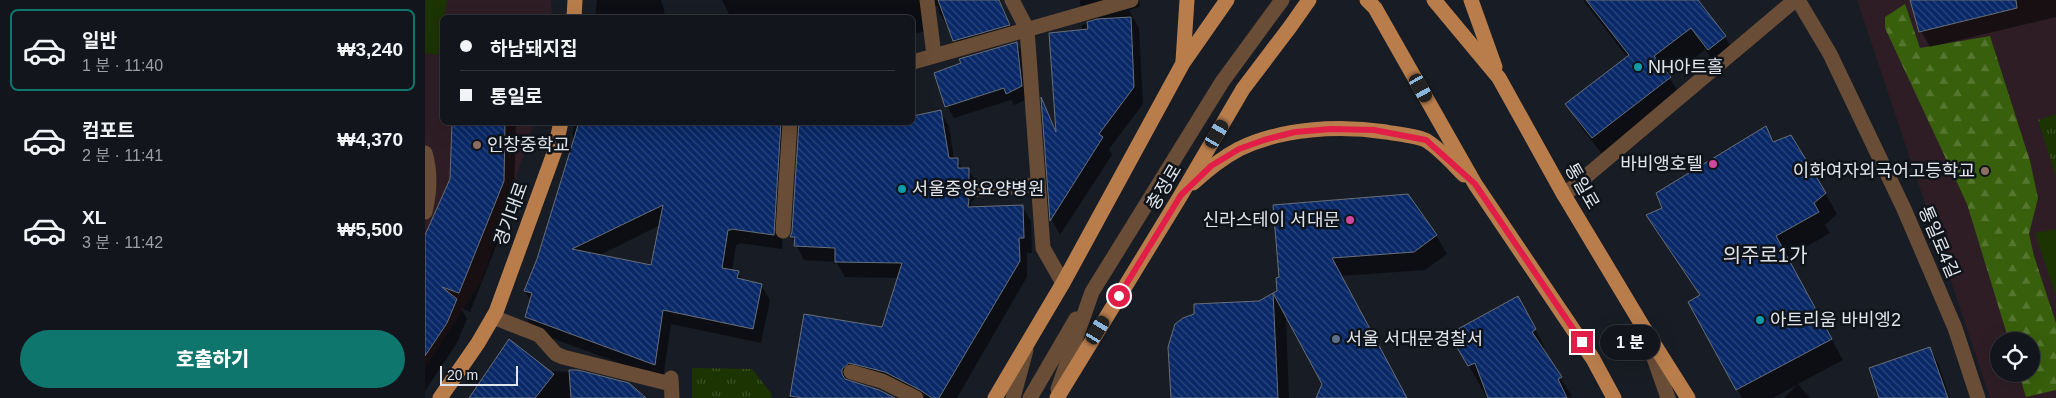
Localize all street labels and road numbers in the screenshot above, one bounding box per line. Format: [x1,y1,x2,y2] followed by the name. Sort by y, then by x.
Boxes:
[1561,159,1603,213] street label: 통일로
[1143,161,1185,213] street label: 충정로
[490,179,532,249] street label: 경기대로
[1915,203,1963,281] street label: 통일로4길

